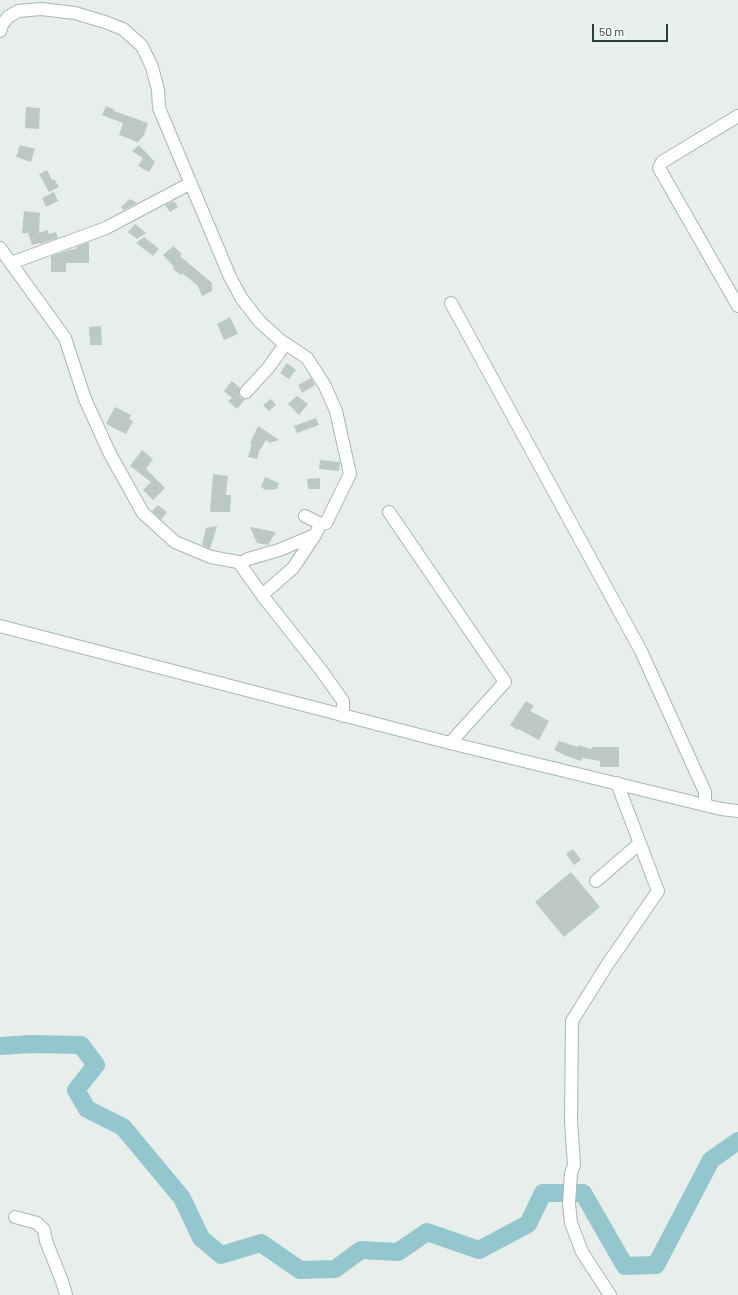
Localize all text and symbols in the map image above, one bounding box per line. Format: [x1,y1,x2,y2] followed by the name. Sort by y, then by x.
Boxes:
[594,16,670,42] scale bar
[599,24,624,38] text: 50 m

